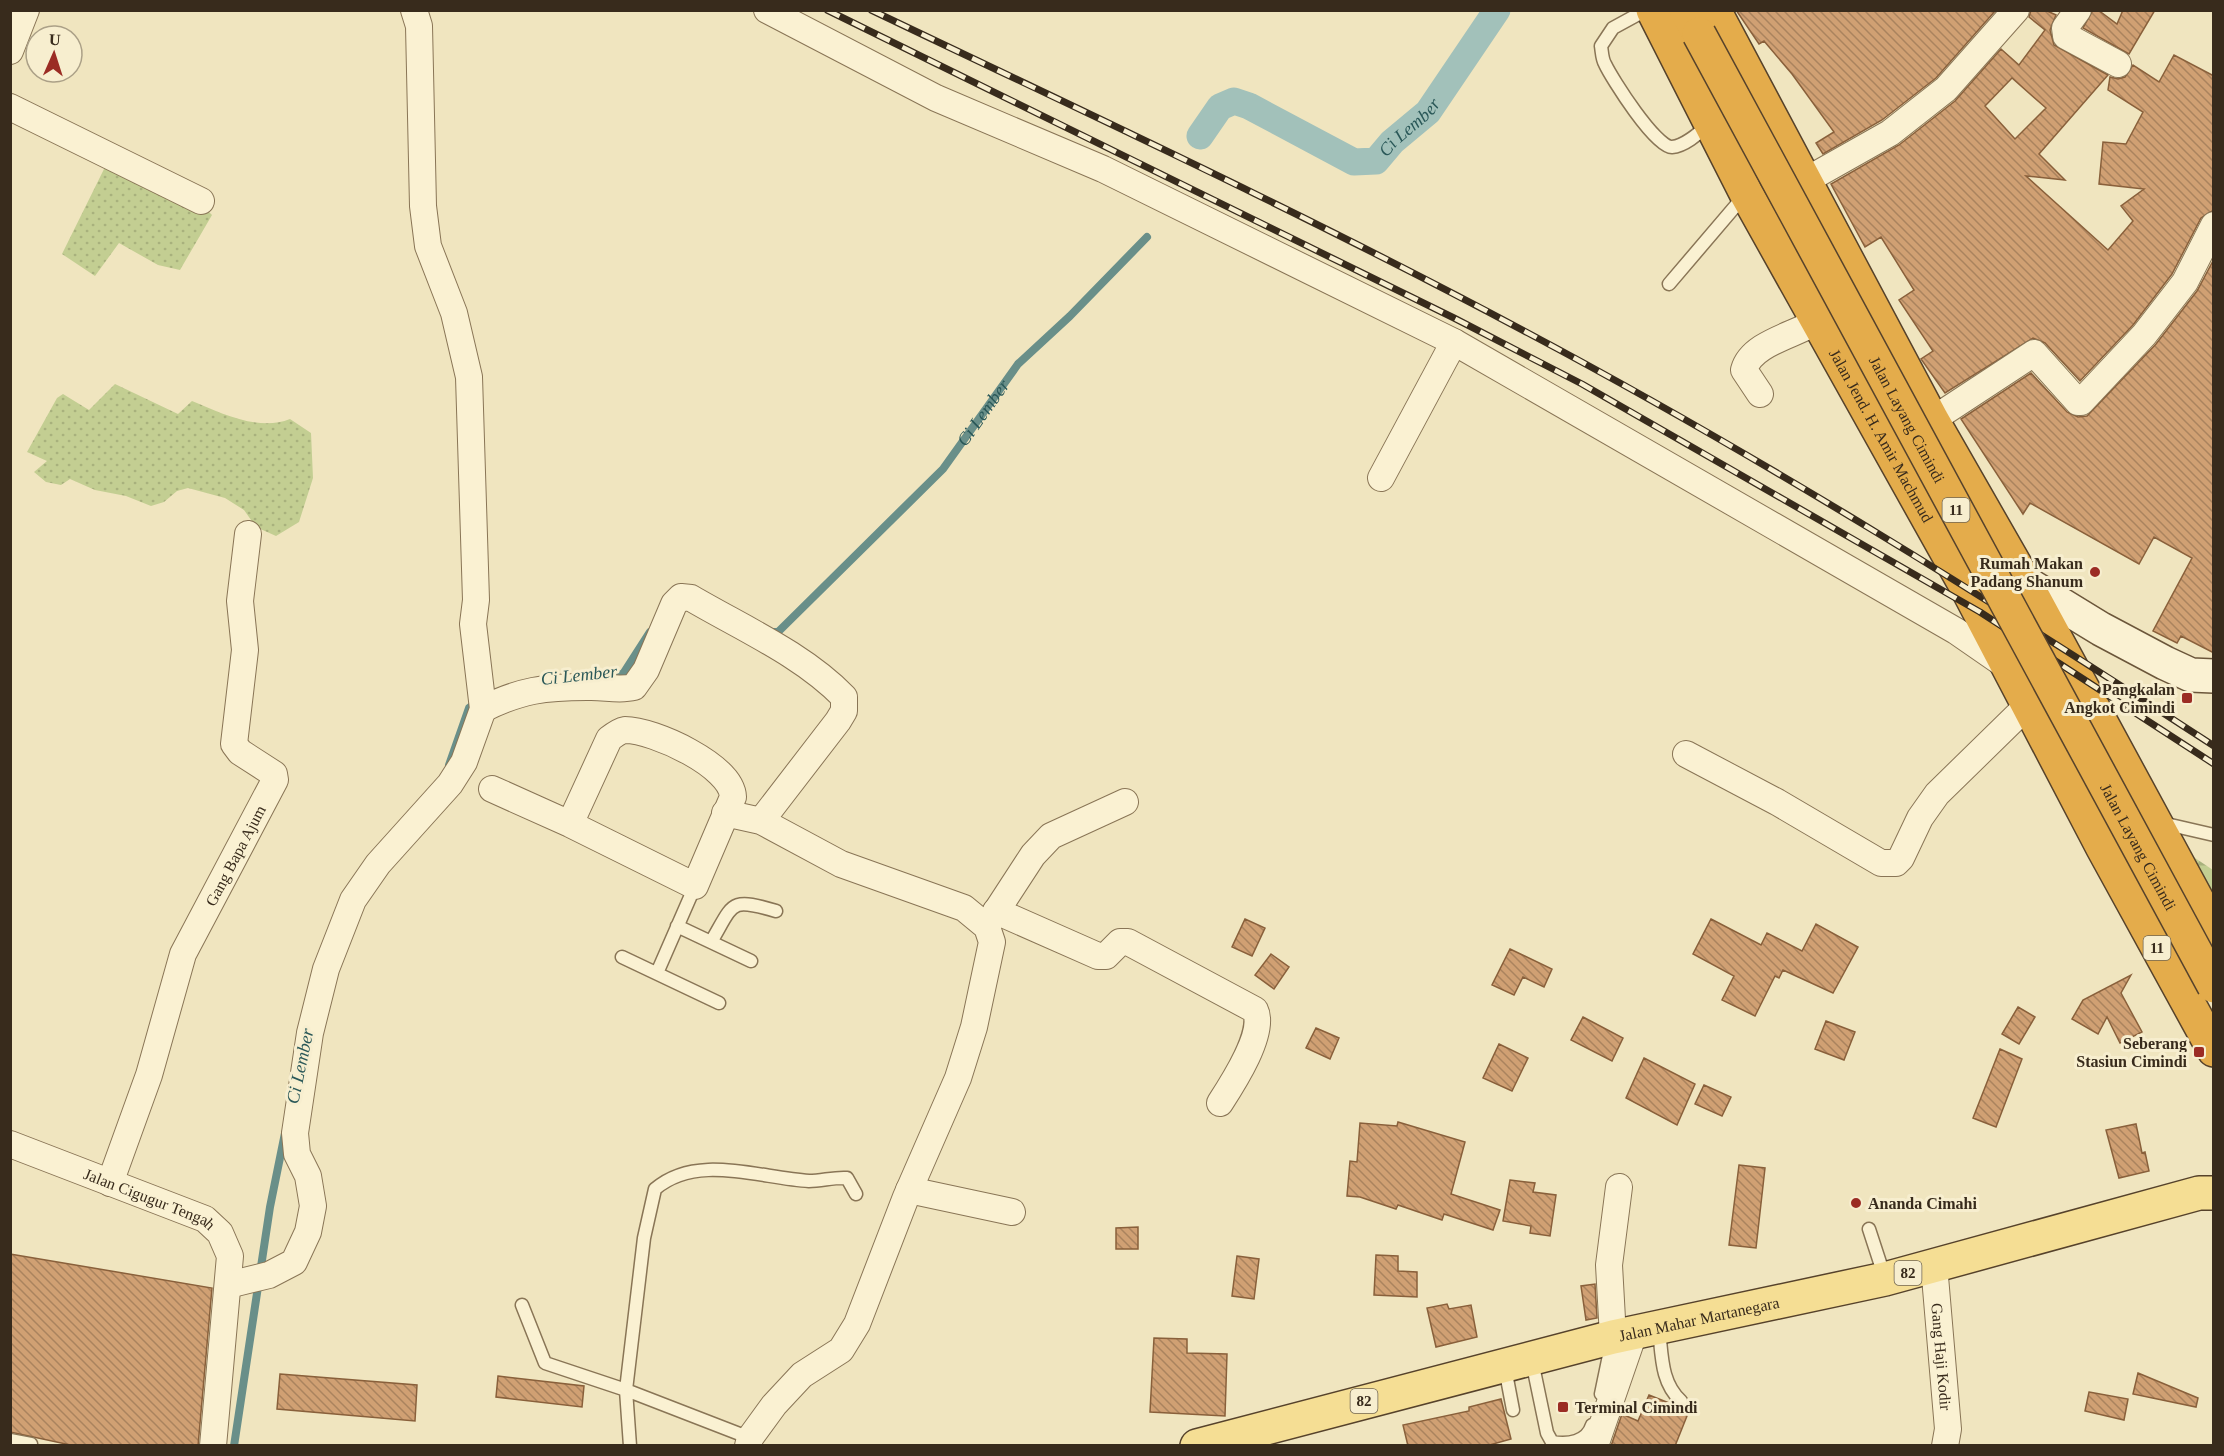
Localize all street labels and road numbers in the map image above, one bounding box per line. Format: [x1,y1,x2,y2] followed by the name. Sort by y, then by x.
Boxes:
[1826,346,1937,525] street label: Jalan Jend. H. Amir Machmud
[1866,353,1949,486] street label: Jalan Layang Cimindi
[1942,498,1970,522] road number: 11
[2098,780,2180,913] street label: Jalan Layang Cimindi
[202,802,269,909] street label: Gang Bapa Ajum
[2144,936,2170,960] road number: 11
[82,1165,219,1233] street label: Jalan Cigugur Tengah
[1894,1261,1922,1285] road number: 82
[1617,1293,1781,1344] street label: Jalan Mahar Martanegara
[1929,1302,1955,1412] street label: Gang Haji Kodir
[1350,1389,1378,1413] road number: 82

